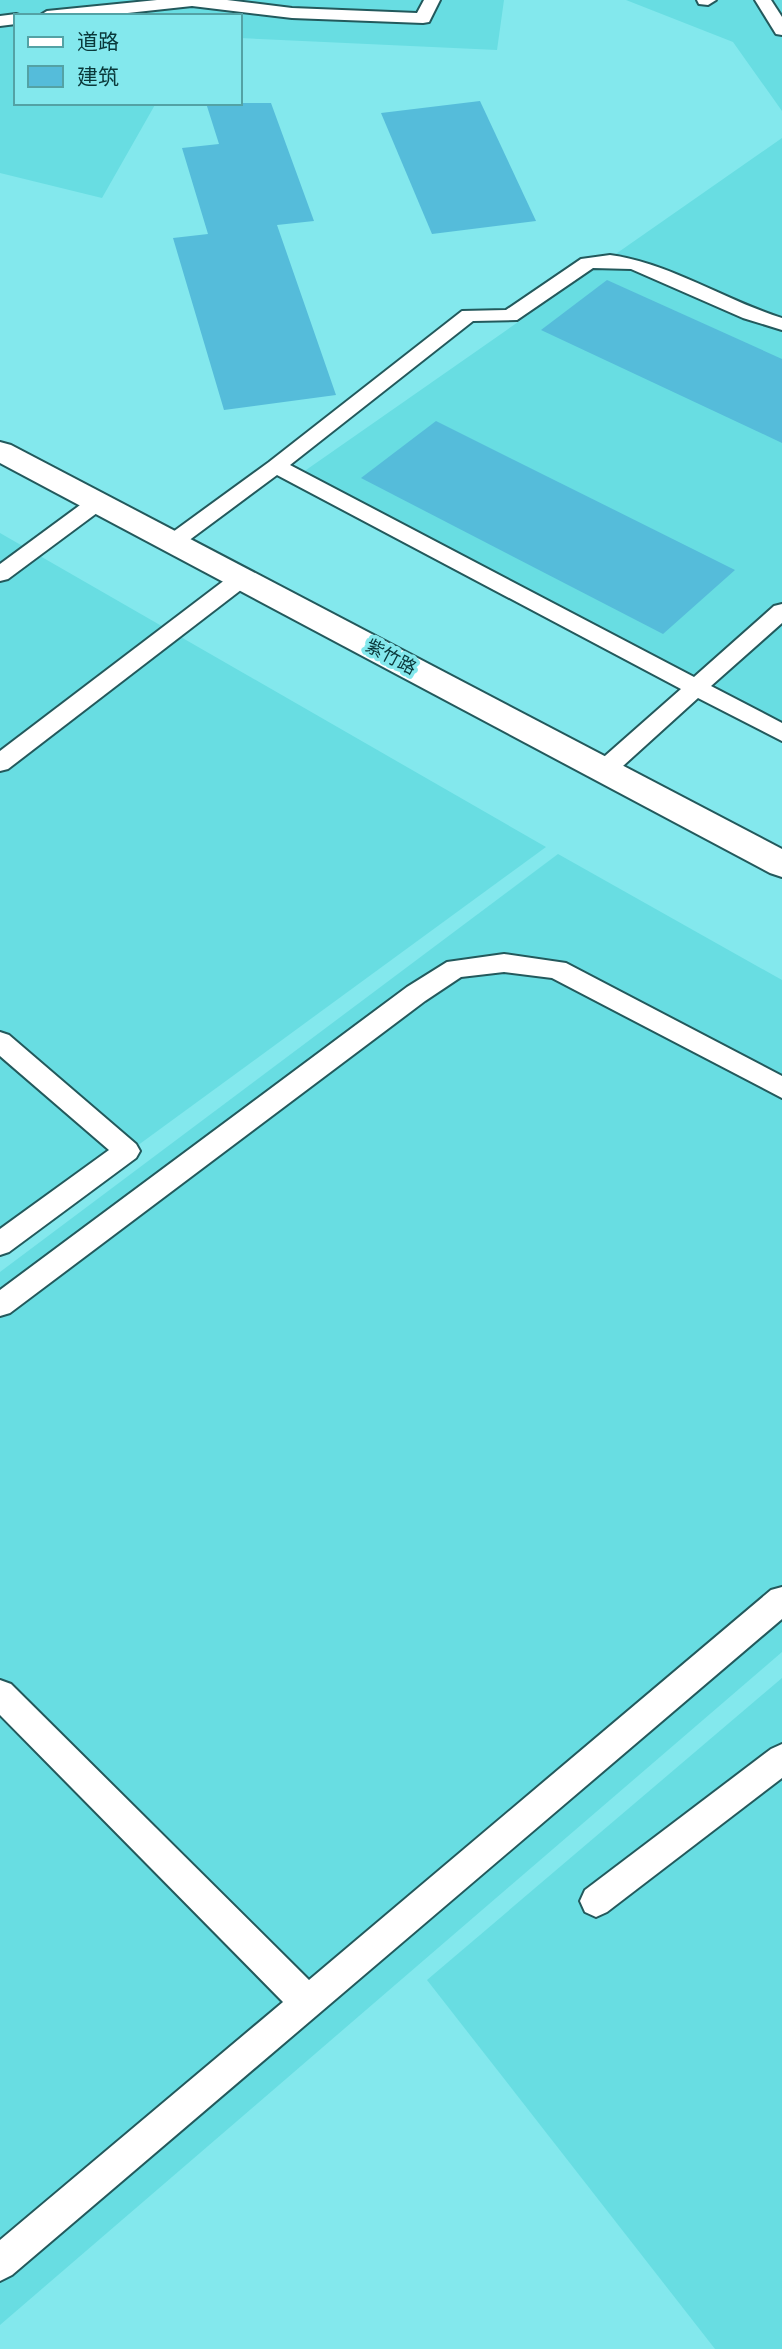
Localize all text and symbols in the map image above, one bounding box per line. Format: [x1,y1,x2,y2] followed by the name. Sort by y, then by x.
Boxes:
[14,14,242,105] legend
[77,29,119,54] text: 道路
[77,64,119,89] text: 建筑
[362,635,420,679] street label: 紫竹路

